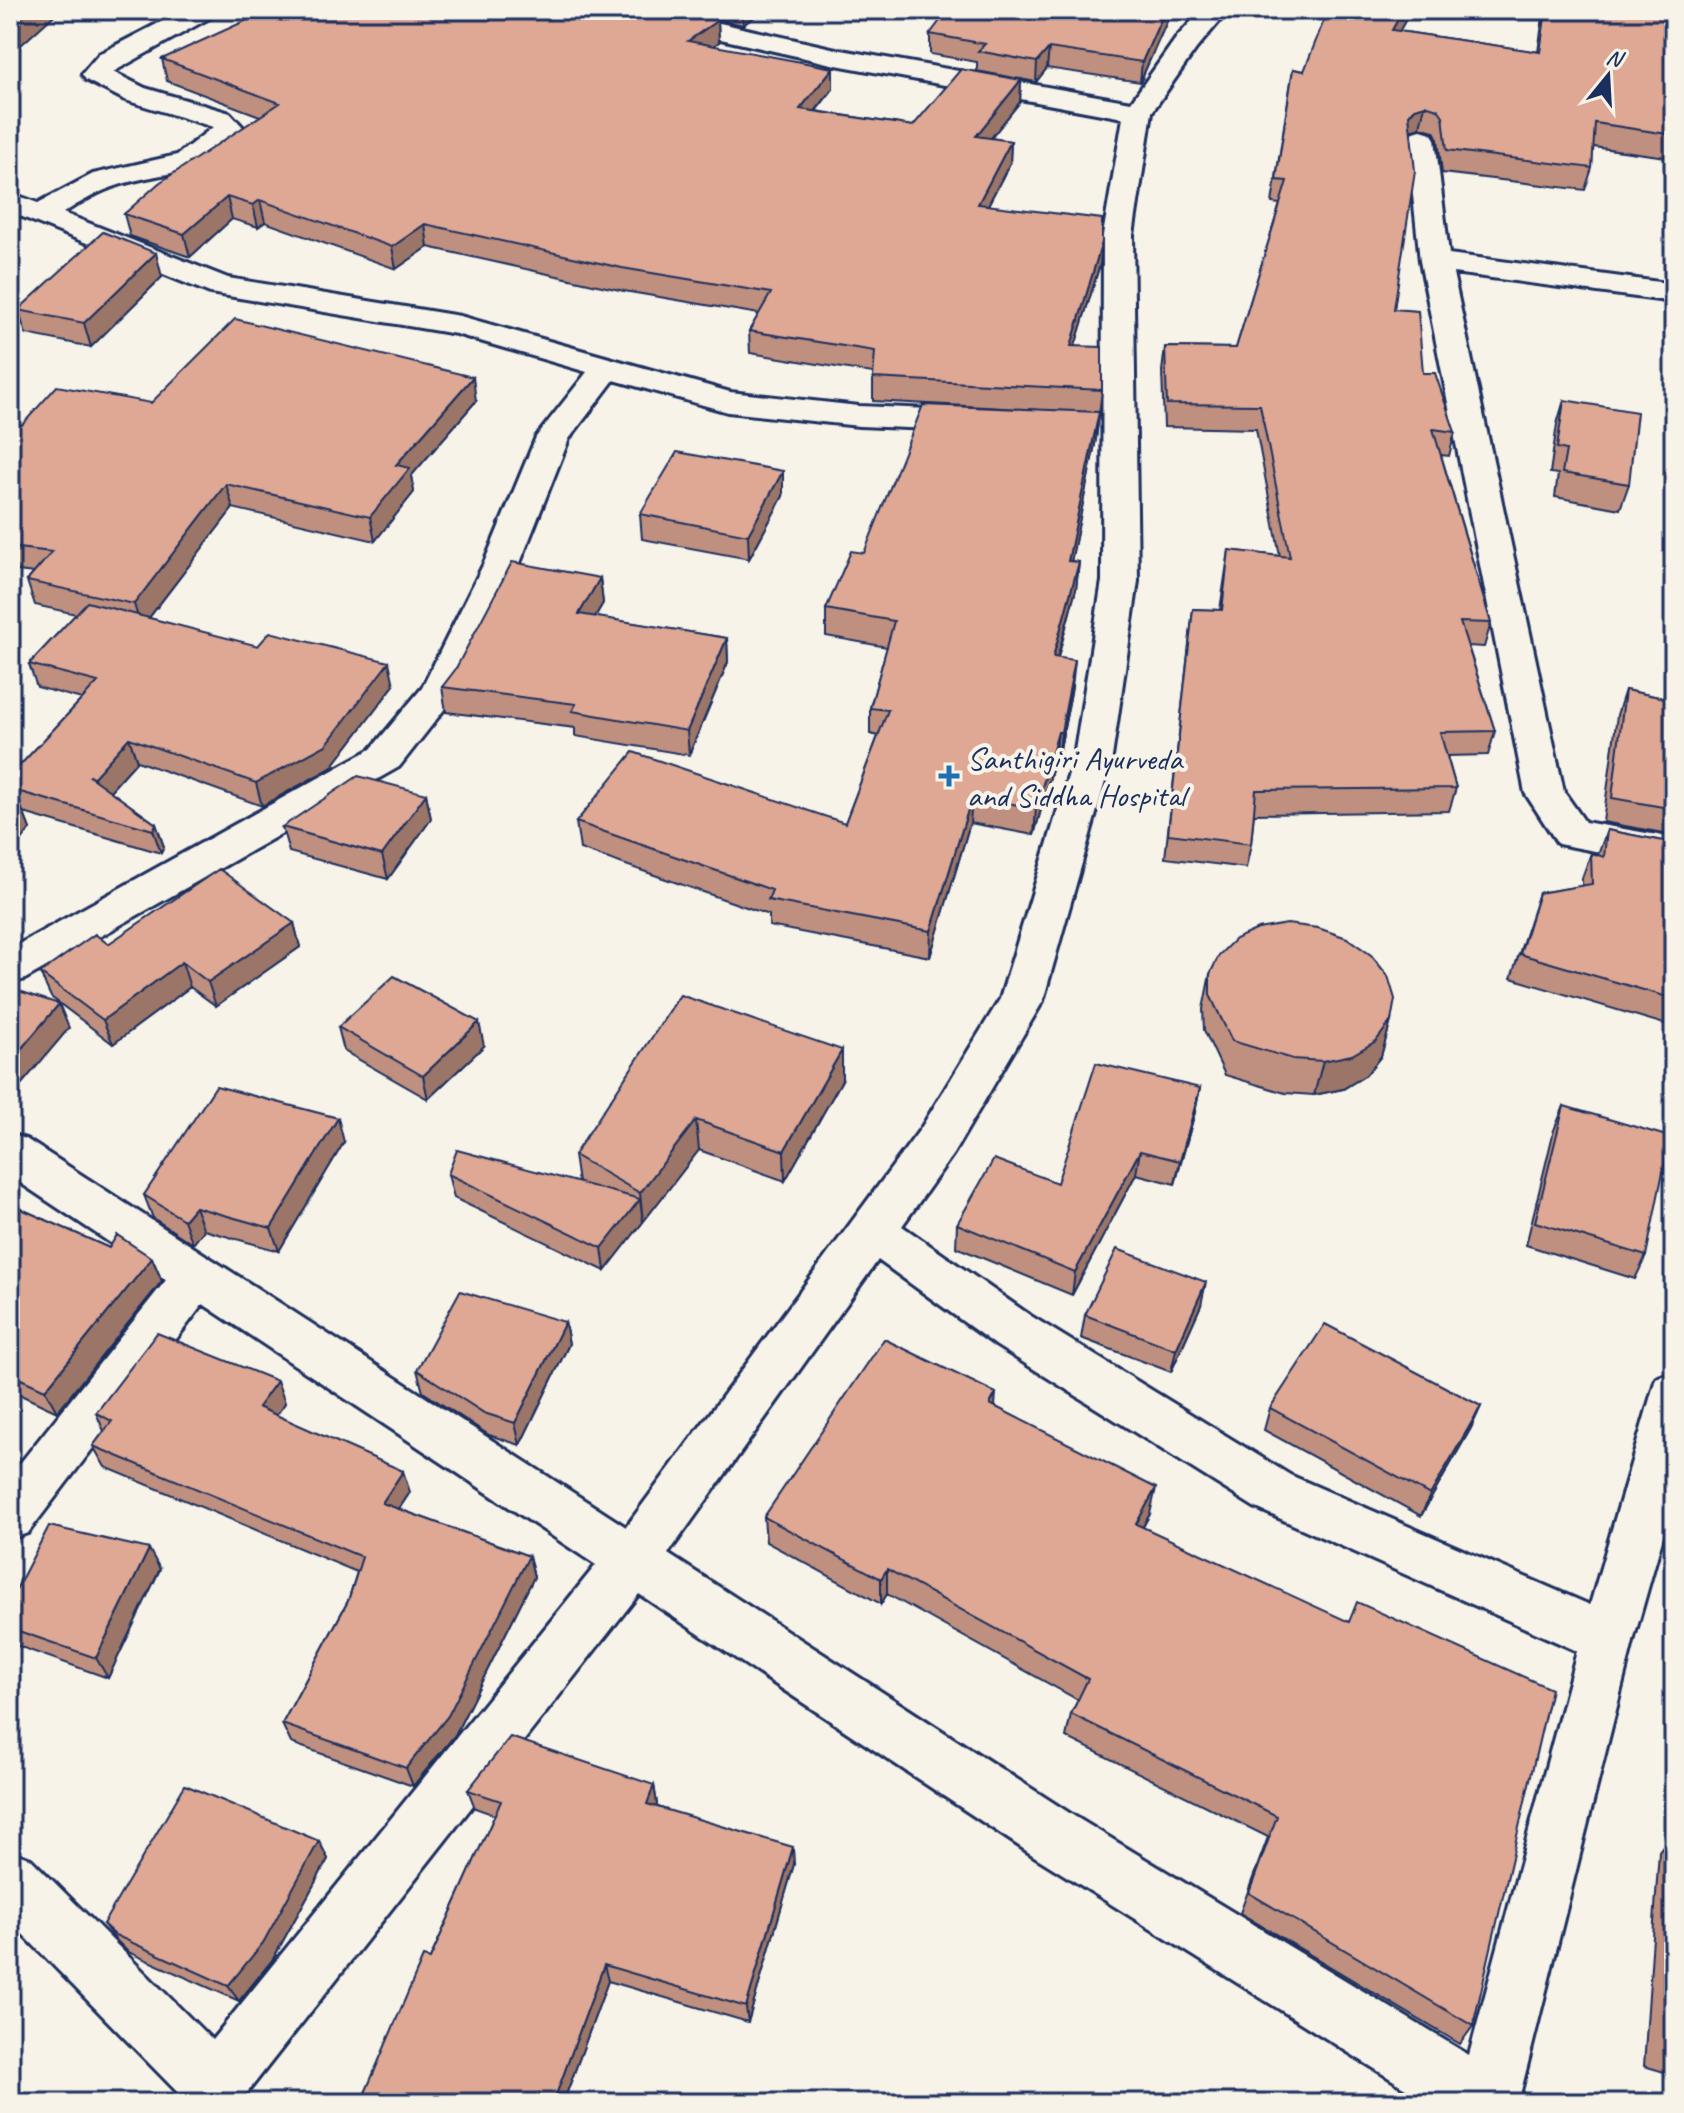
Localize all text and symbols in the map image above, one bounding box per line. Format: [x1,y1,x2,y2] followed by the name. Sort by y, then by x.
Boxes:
[1568,36,1648,116] north arrow
[1603,43,1628,74] text: N
[967,738,1191,816] place label: Santhigiri Ayurveda and Siddha Hospital
[938,765,960,787] marker: Santhigiri Ayurveda and Siddha Hospital

